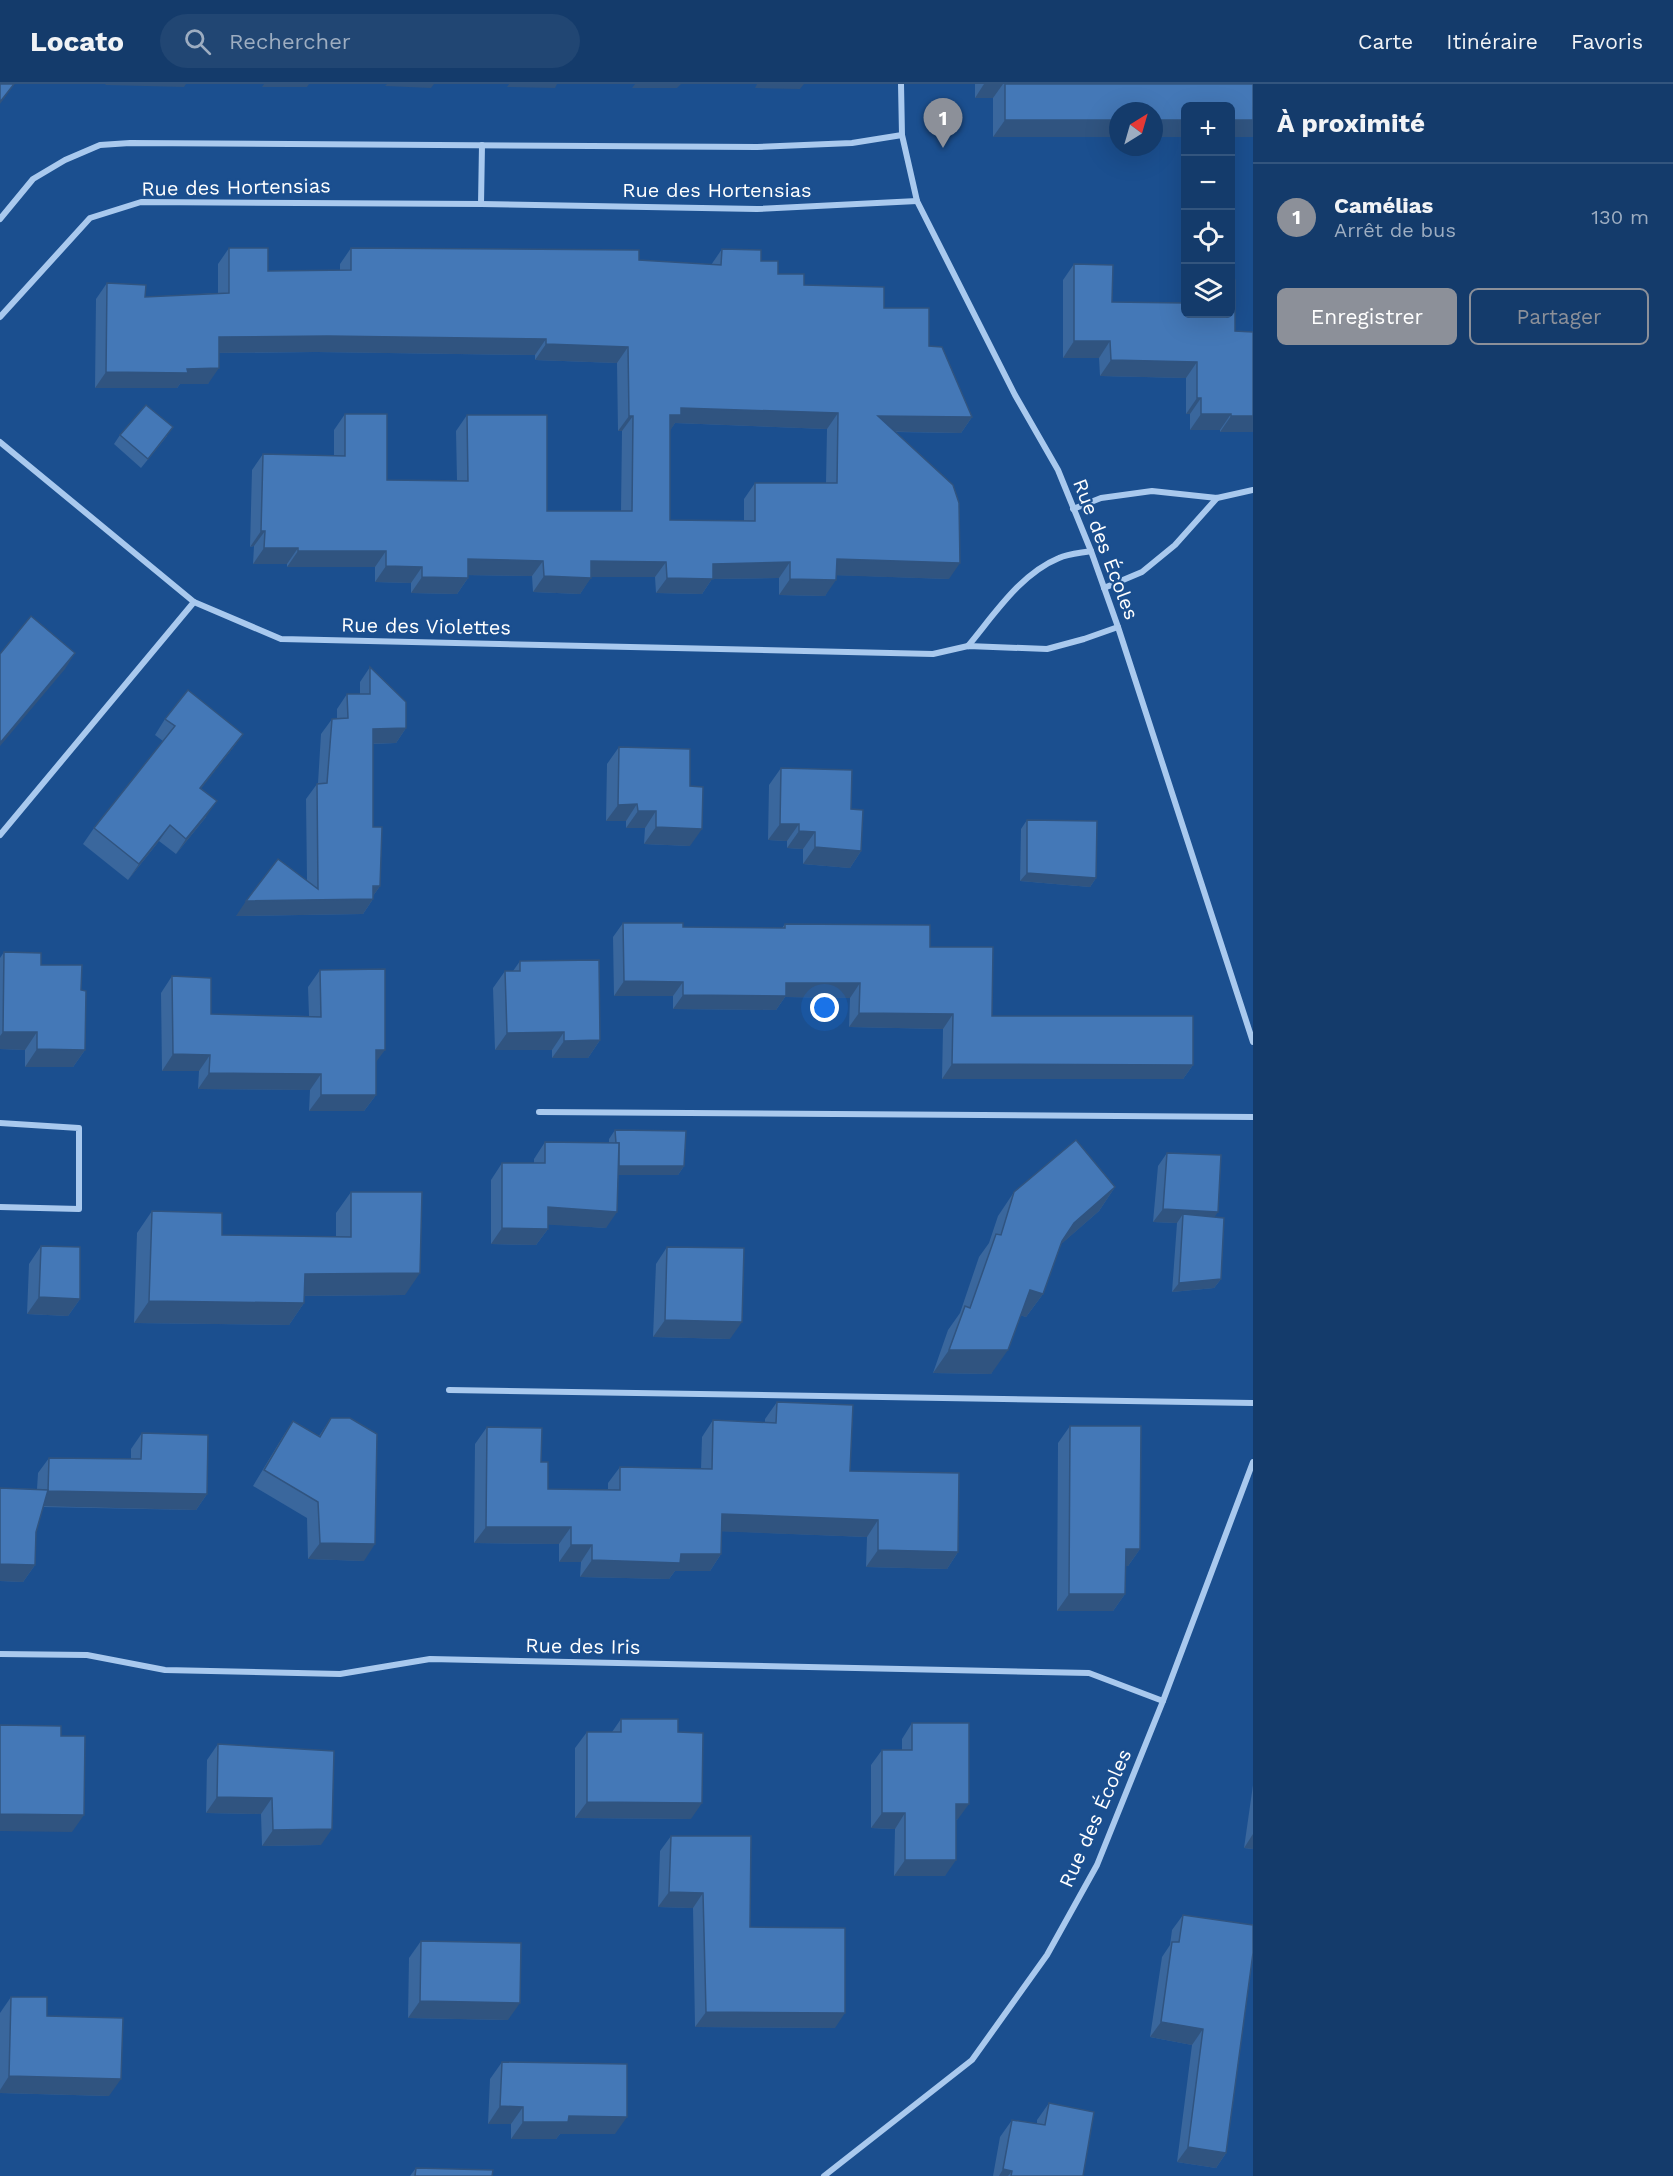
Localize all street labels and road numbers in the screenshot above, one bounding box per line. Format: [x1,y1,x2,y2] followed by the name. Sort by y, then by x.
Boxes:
[141,173,331,201] street label: Rue des Hortensias
[622,178,812,202] street label: Rue des Hortensias
[1068,475,1144,623] street label: Rue des Écoles
[341,613,511,639] street label: Rue des Violettes
[525,1633,641,1659] street label: Rue des Iris
[1054,1745,1136,1891] street label: Rue des Écoles

